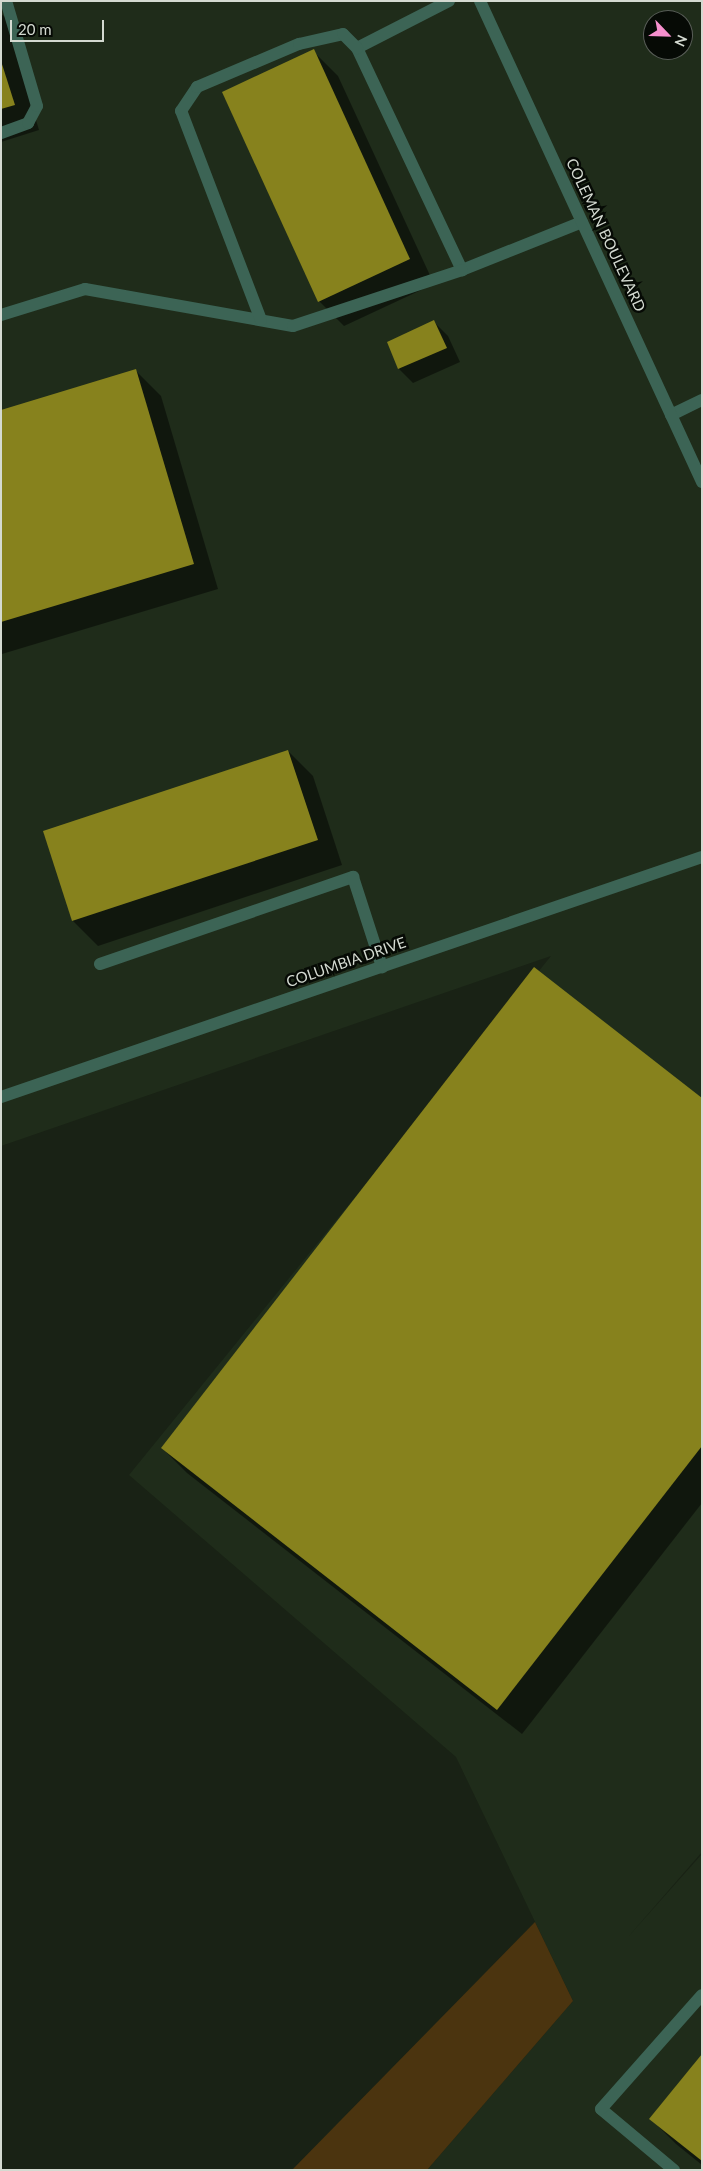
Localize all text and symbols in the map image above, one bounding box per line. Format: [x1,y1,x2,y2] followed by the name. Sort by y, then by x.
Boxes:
[12,10,106,42] scale bar
[643,10,693,60] north arrow
[18,20,52,38] text: 20 m
[671,33,691,49] text: N
[563,156,649,314] street label: COLEMAN BOULEVARD
[284,933,408,991] street label: COLUMBIA DRIVE

